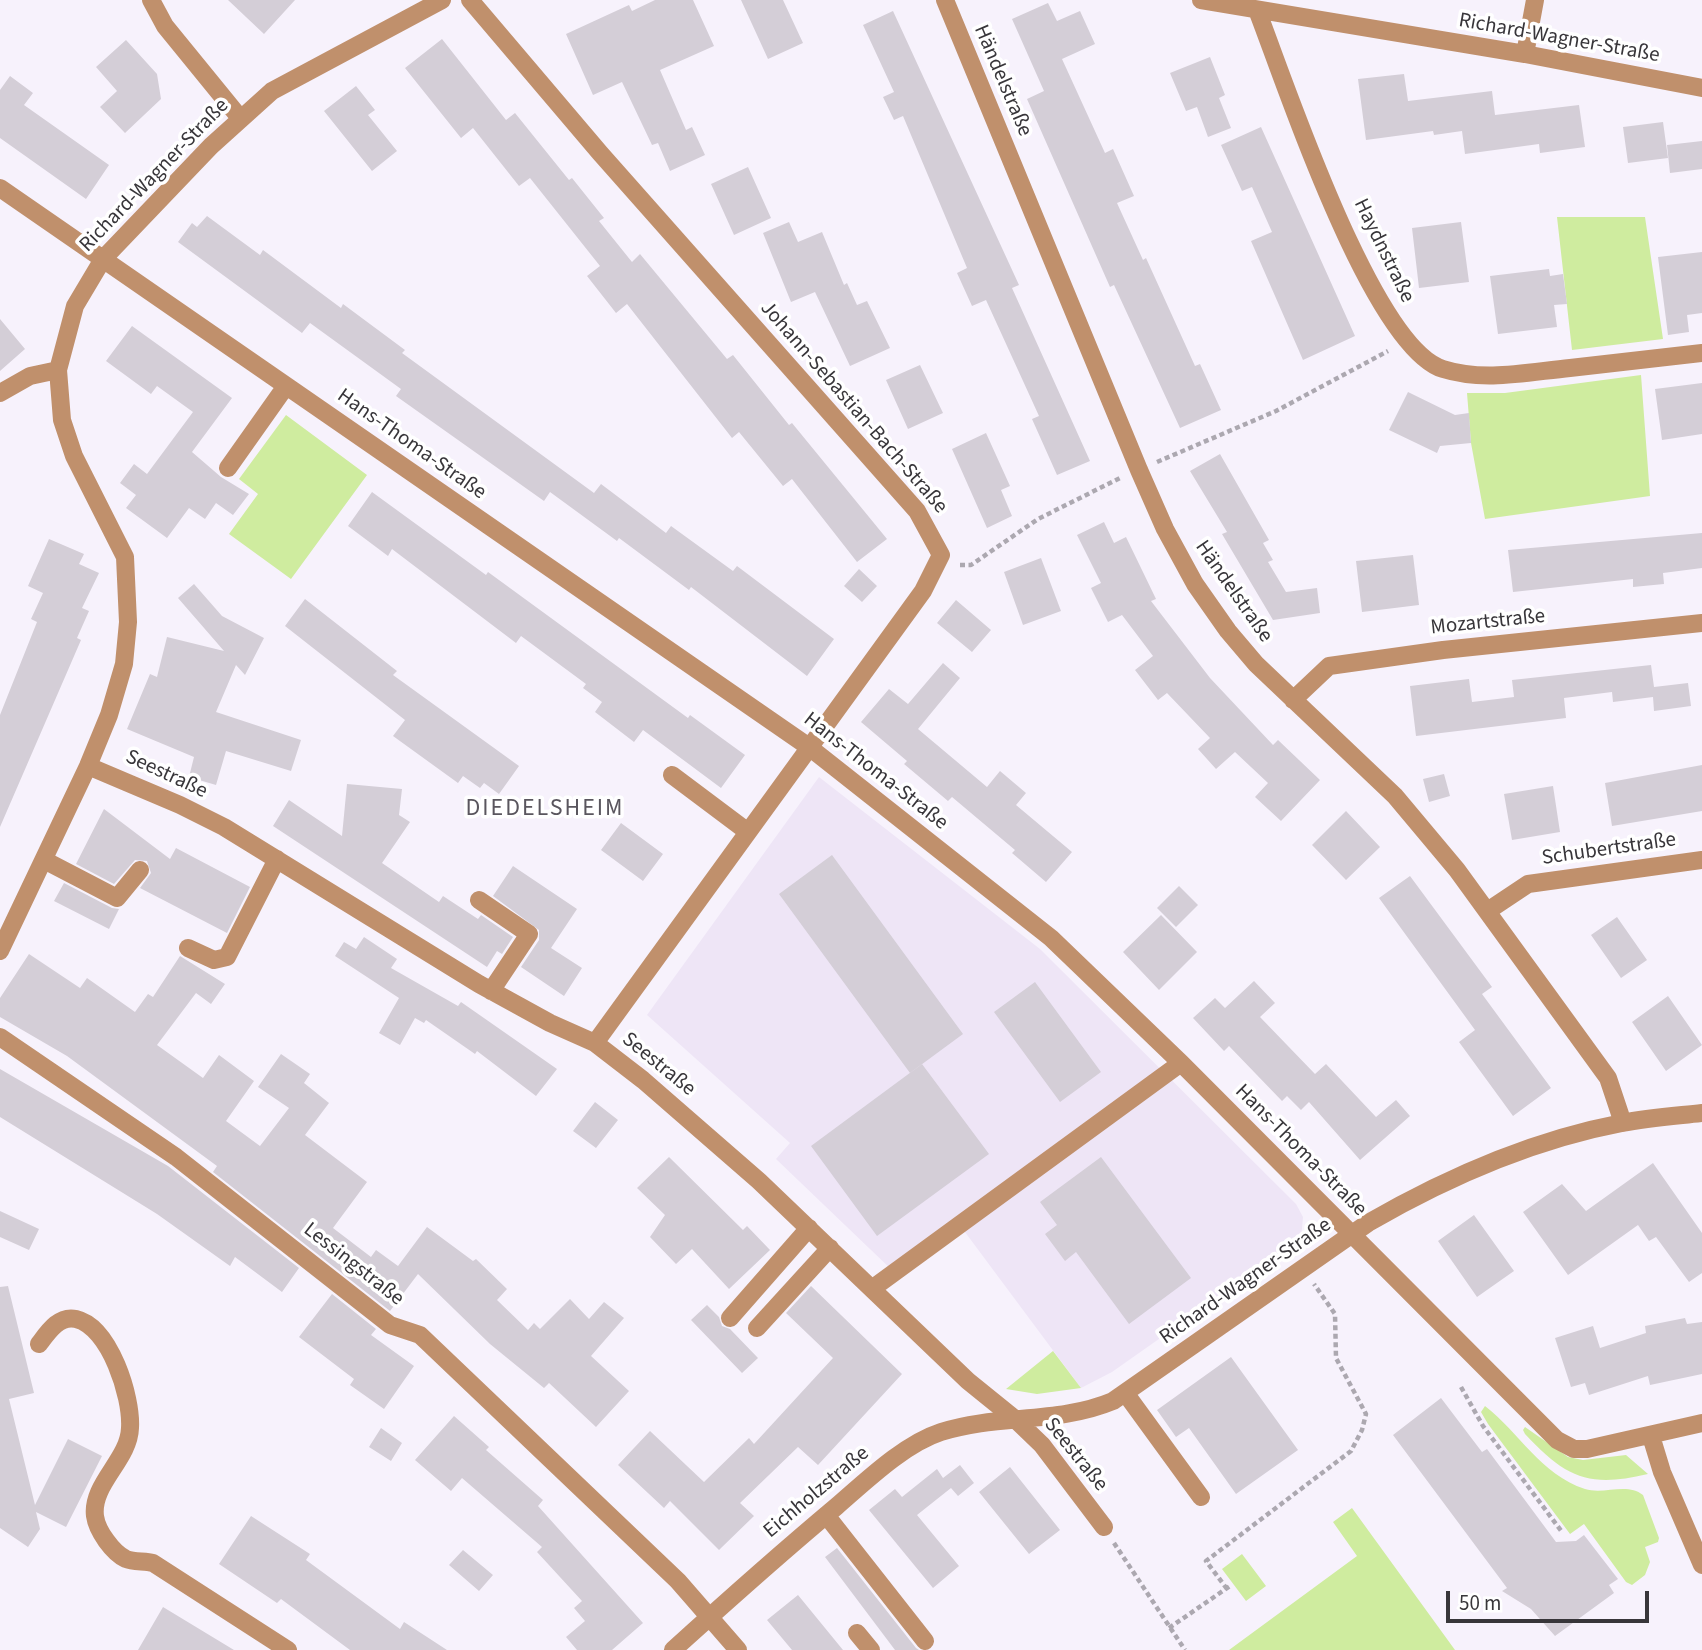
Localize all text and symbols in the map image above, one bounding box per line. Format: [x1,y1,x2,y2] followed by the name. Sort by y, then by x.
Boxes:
[1457,9,1661,69] street label: Richard-Wagner-Straße
[967,22,1037,140] street label: Händelstraße
[75,94,235,258] street label: Richard-Wagner-Straße
[1347,195,1419,307] street label: Haydnstraße
[754,297,952,519] street label: Johann-Sebastian-Bach-Straße
[332,384,490,506] street label: Hans-Thoma-Straße
[1189,536,1277,648] street label: Händelstraße
[1429,604,1547,642] street label: Mozartstraße
[798,708,952,836] street label: Hans-Thoma-Straße
[121,745,211,805] street label: Seestraße
[467,796,623,824] district label: DIEDELSHEIM
[1540,828,1678,872] street label: Schubertstraße
[616,1028,700,1102] street label: Seestraße
[1229,1080,1371,1222] street label: Hans-Thoma-Straße
[1155,1213,1337,1351] street label: Richard-Wagner-Straße
[298,1218,408,1312] street label: Lessingstraße
[1038,1413,1112,1497] street label: Seestraße
[759,1442,875,1544] street label: Eichholzstraße
[1450,1576,1653,1620] scale bar
[1459,1588,1501,1618] text: 50 m

